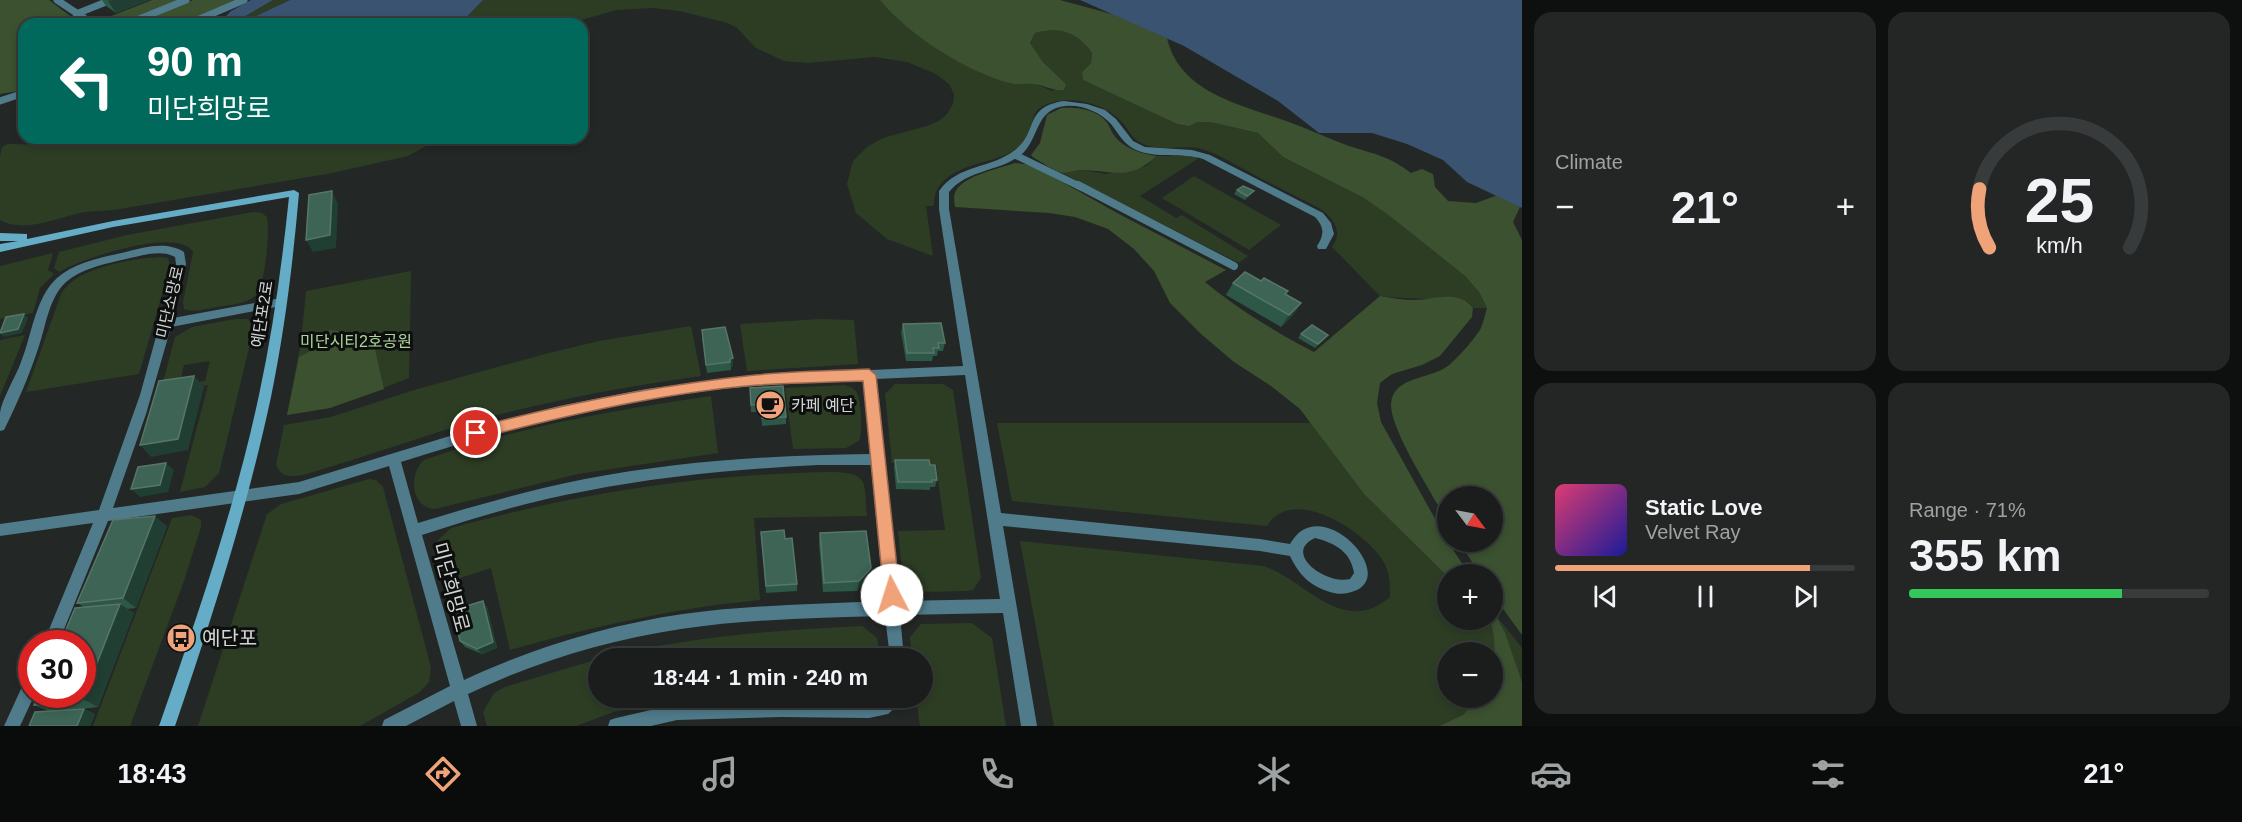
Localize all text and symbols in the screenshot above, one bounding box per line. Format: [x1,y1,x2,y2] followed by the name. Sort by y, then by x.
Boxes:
[147,38,243,85] text: 90 m
[48,42,126,120] icon: left
[147,94,271,124] text: 미단희망로
[1555,151,1623,173] text: Climate
[2024,166,2094,235] text: 25
[1671,182,1739,233] text: 21°
[1555,188,1574,225] text: −
[1836,188,1855,225] text: +
[2036,235,2082,259] text: km/h
[153,264,187,340] street label: 미단소망로
[248,279,276,349] street label: 예단포2로
[300,333,412,350] park label: 미단시티2호공원
[754,389,786,421] cafe icon: 카페 예단
[791,397,855,414] place label: 카페 예단
[450,407,501,458] pin
[459,416,492,449] icon: arrive
[1437,486,1503,552] north arrow
[1437,486,1503,708] map controls
[1645,495,1762,520] text: Static Love
[1909,499,2026,521] text: Range · 71%
[1645,521,1741,543] text: Velvet Ray
[1909,530,2062,581] text: 355 km
[428,540,474,634] street label: 미단희망로
[860,563,924,627] position arrow
[1437,564,1503,630] button: +
[1589,580,1622,613] icon: previous
[1689,580,1722,613] icon: pause
[1789,580,1822,613] icon: next
[165,622,197,654] bus stop icon: 예단포
[202,627,257,649] place label: 예단포
[18,630,96,708] speed limit sign: 30
[1437,642,1503,708] button: −
[653,665,868,690] text: 18:44 · 1 min · 240 m
[422,753,464,795] icon: directions
[699,753,741,795] icon: music
[976,753,1018,795] icon: phone
[1253,753,1295,795] icon: climate
[1530,753,1572,795] icon: car
[1807,753,1849,795] icon: filters
[118,759,187,789] text: 18:43
[2084,759,2124,789] text: 21°

